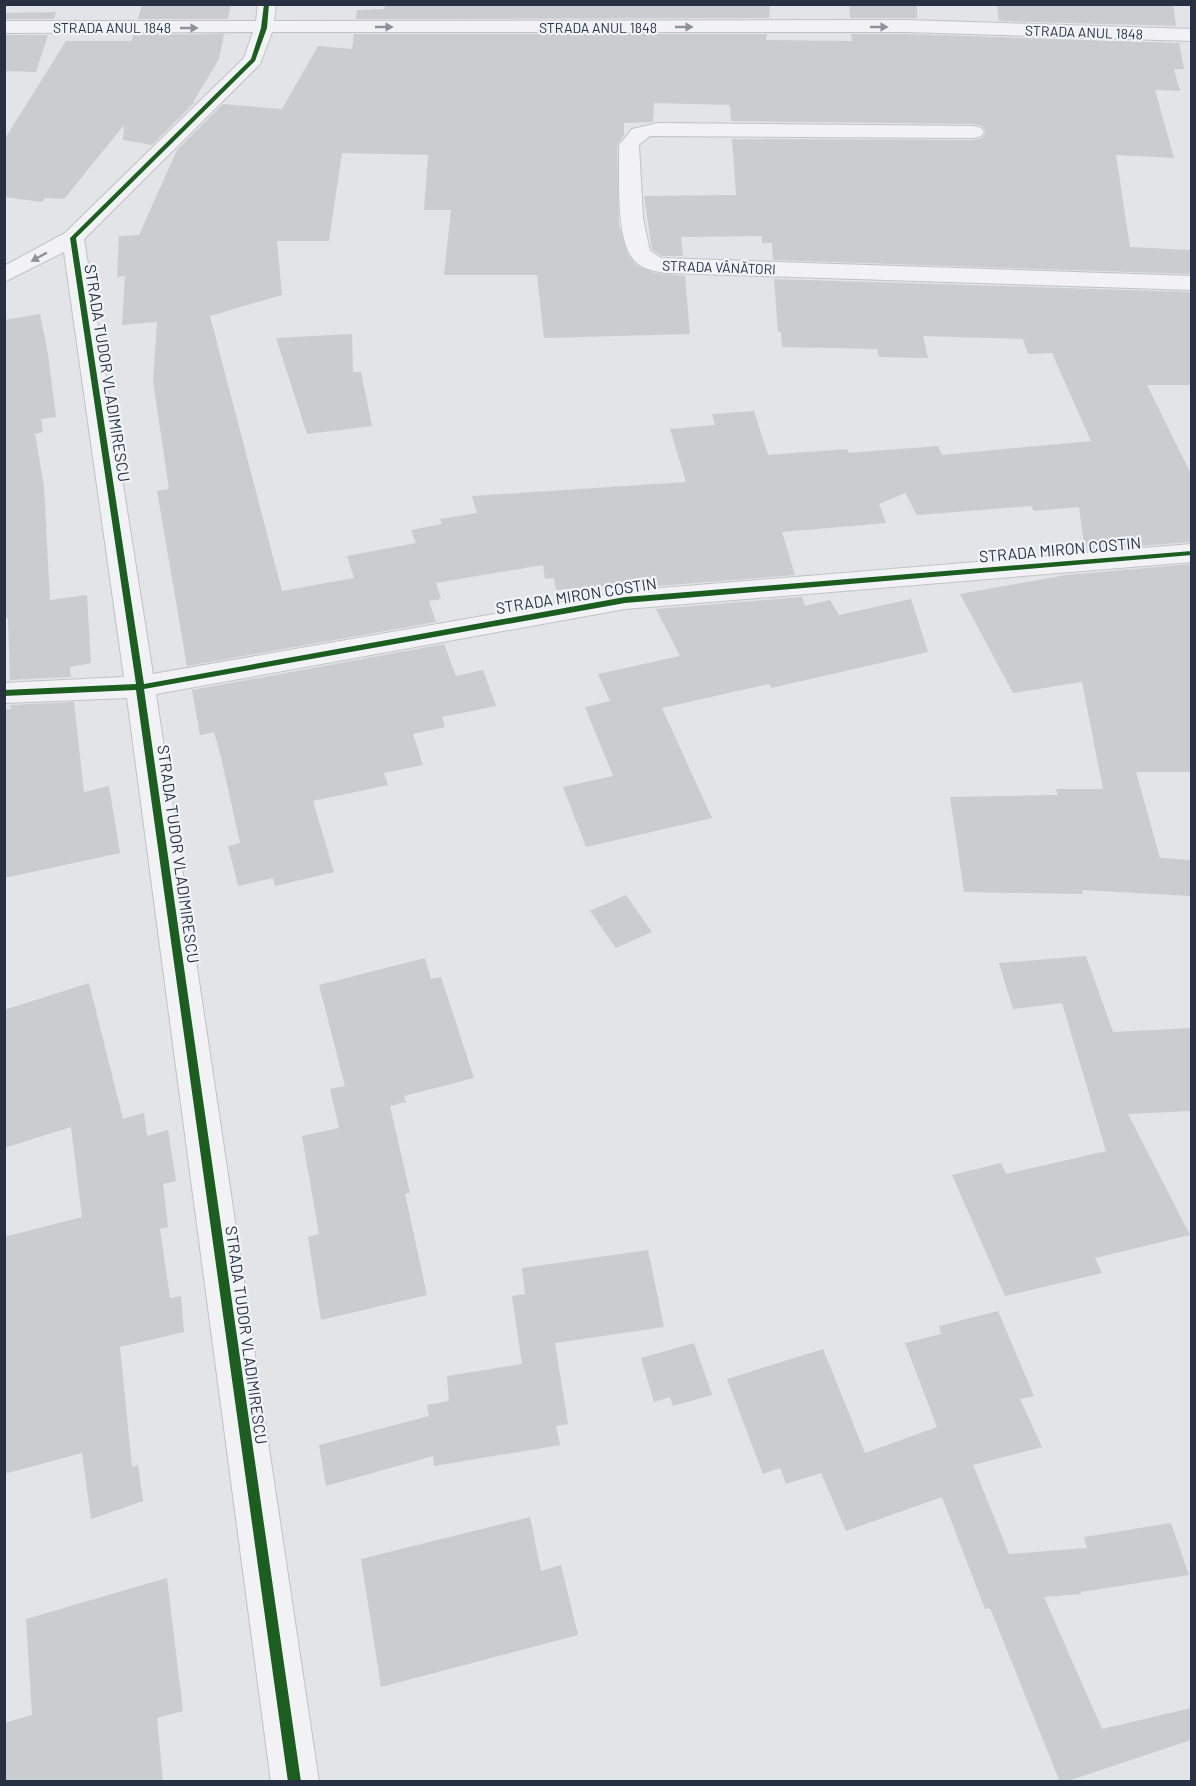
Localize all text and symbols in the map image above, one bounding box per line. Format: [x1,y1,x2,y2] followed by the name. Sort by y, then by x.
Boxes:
[53,19,171,36] street label: STRADA ANUL 1848
[539,19,657,36] street label: STRADA ANUL 1848
[1025,21,1143,43] street label: STRADA ANUL 1848
[374,22,393,32] one-way arrow
[674,22,693,32] one-way arrow
[869,22,888,31] one-way arrow
[179,23,198,33] one-way arrow
[31,251,47,262] one-way arrow
[662,257,776,277] street label: STRADA VÂNĂTORI
[81,263,135,483] street label: STRADA TUDOR VLADIMIRESCU
[978,532,1142,566] street label: STRADA MIRON COSTIN
[494,573,658,617] street label: STRADA MIRON COSTIN
[154,744,204,964] street label: STRADA TUDOR VLADIMIRESCU
[222,1225,272,1445] street label: STRADA TUDOR VLADIMIRESCU

